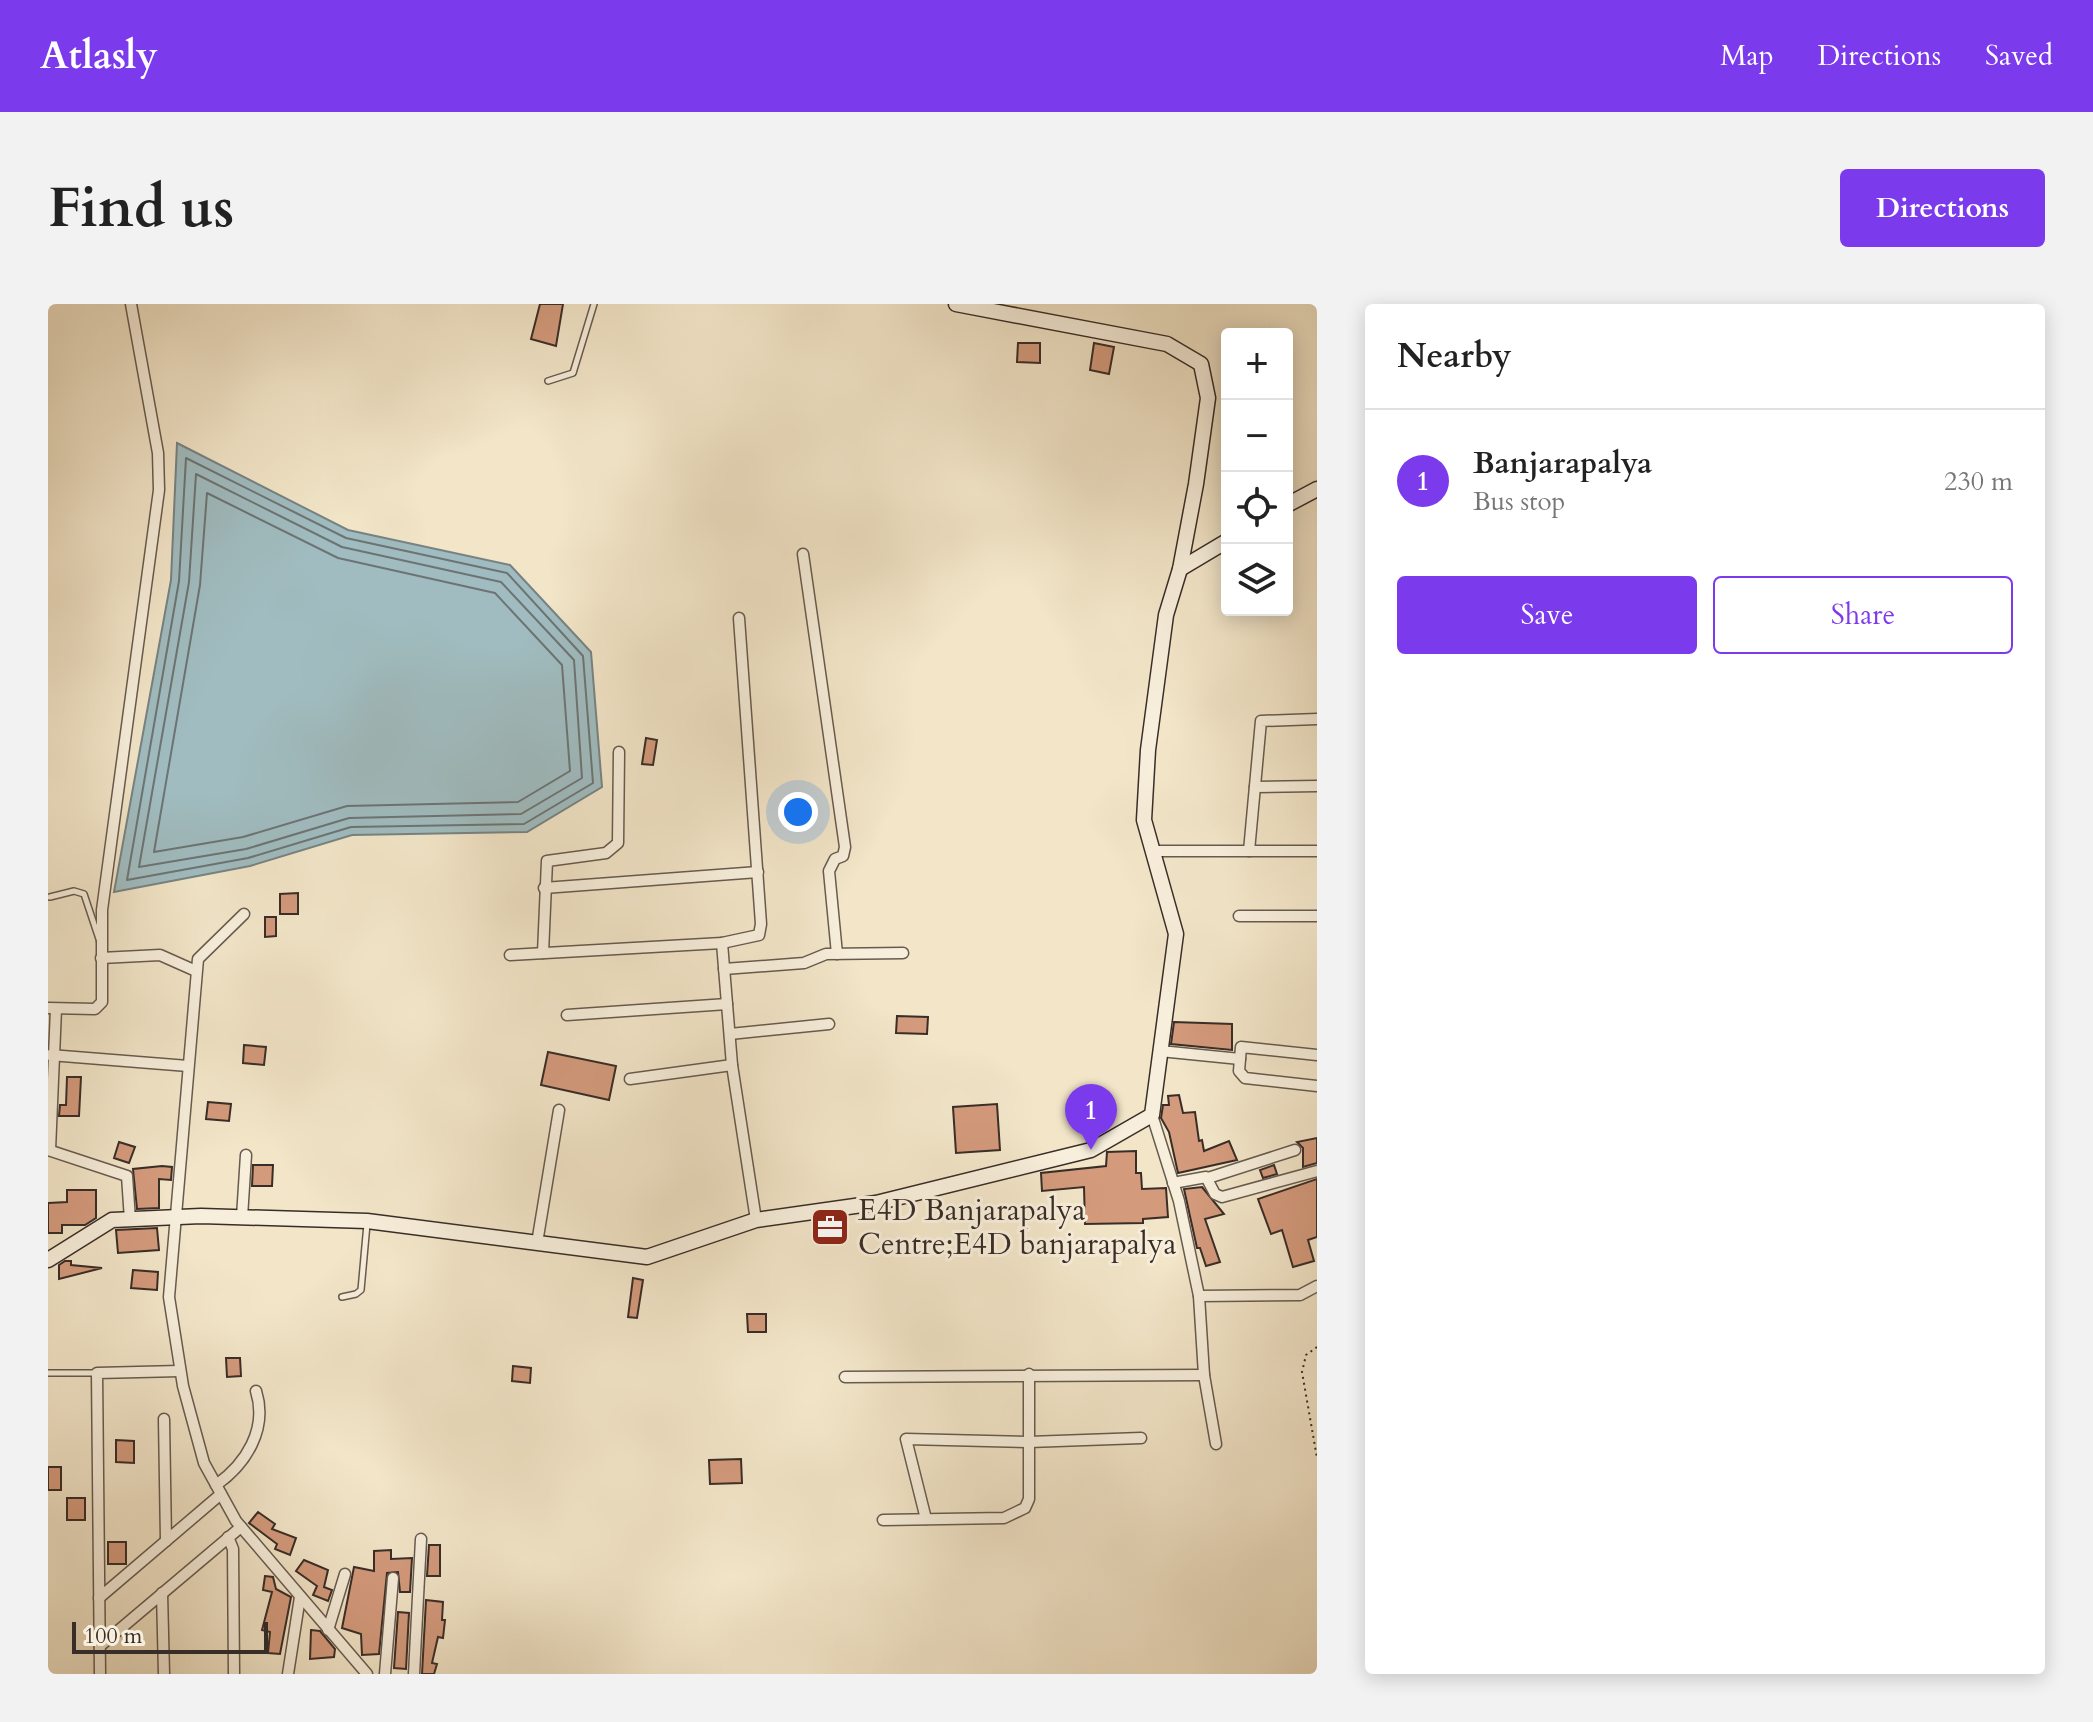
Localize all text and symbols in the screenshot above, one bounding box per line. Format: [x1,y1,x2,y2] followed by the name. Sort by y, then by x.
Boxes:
[40,30,158,82] text: Atlasly
[1720,37,1774,75] text: Map
[1818,37,1941,75] text: Directions
[1985,37,2053,75] text: Saved
[1840,169,2045,247] button: Directions
[48,171,234,246] text: Find us
[1221,328,1293,616] map controls
[1221,328,1293,400] button: +
[1397,333,1512,379] text: Nearby
[1221,400,1293,472] button: −
[1473,443,1652,484] text: Banjarapalya
[1416,464,1430,499] text: 1
[1944,464,2013,499] text: 230 m
[1221,472,1293,544] button: locate
[1473,484,1565,519] text: Bus stop
[1221,544,1293,616] button: layers
[1397,576,1697,654] button: Save
[1713,576,2013,654] button: Share
[778,792,818,832] your location
[1065,1084,1117,1150] pin: 1
[858,1190,1176,1265] place label: E4D Banjarapalya Centre;E4D banjarapalya
[809,1206,851,1248] office icon: E4D Banjarapalya Centre;E4D banjarapalya
[72,1618,268,1654] scale bar
[84,1621,142,1651] text: 100 m

